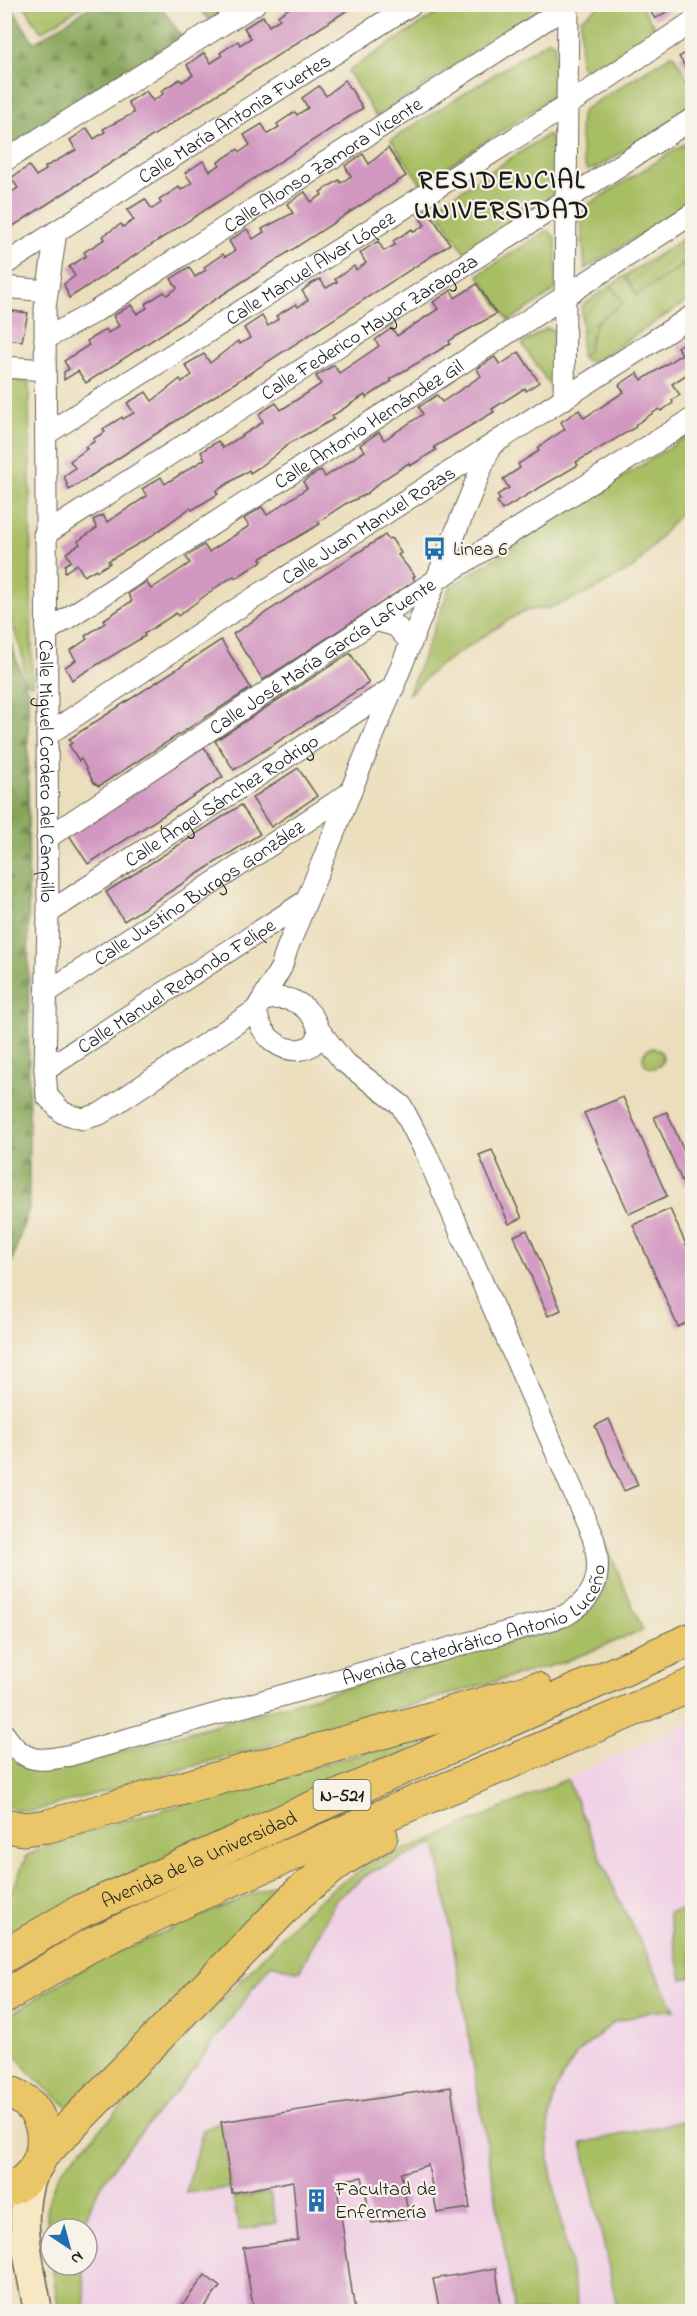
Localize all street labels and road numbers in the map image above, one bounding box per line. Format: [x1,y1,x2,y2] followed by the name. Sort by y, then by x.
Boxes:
[133,47,337,192] street label: Calle María Antonia Fuertes
[219,91,429,242] street label: Calle Alonso Zamora Vicente
[221,205,402,334] street label: Calle Manuel Alvar López
[256,248,484,409] street label: Calle Federico Mayor Zaragoza
[269,353,470,498] street label: Calle Antonio Hernández Gil
[277,460,462,593] street label: Calle Juan Manuel Rozas
[204,572,443,743] street label: Calle José María García Lafuente
[29,640,60,903] street label: Calle Miguel Cordero del Campillo
[120,728,325,876] street label: Calle Ángel Sánchez Rodrigo
[89,814,312,975] street label: Calle Justino Burgos González
[72,912,282,1062] street label: Calle Manuel Redondo Felipe
[339,1564,615,1695] street label: Avenida Catedrático Antonio Luceño
[314,1780,370,1810] road number: N-521
[97,1805,302,1917] street label: Avenida de la Universidad

